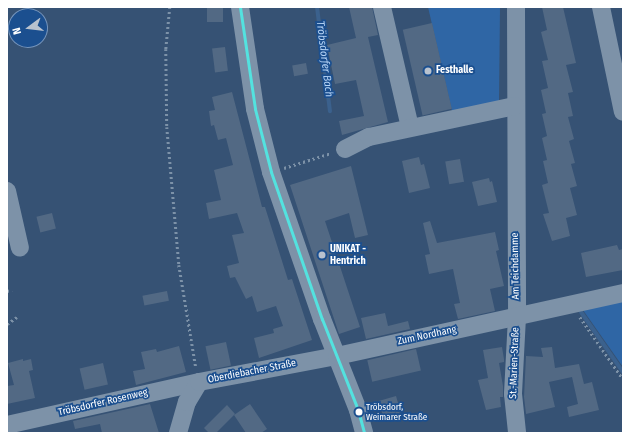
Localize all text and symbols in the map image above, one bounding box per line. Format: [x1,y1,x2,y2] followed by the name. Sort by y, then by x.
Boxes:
[8,8,48,48] north arrow
[313,20,335,98] water label: Tröbsdorfer Bach
[10,26,24,36] text: N
[436,65,474,77] place label: Festhalle
[423,66,433,76] marker: Festhalle
[509,232,523,300] street label: Am Teichdamme
[330,243,366,266] place label: UNIKAT - Hentrich
[317,250,327,260] marker: UNIKAT - Hentrich
[396,324,458,348] street label: Zum Nordhang
[508,327,522,399] street label: St.-Marien-Straße
[207,358,297,386] street label: Oberdiebacher Straße
[57,387,149,419] street label: Tröbsdorfer Rosenweg
[366,402,427,423] place label: Tröbsdorf, Weimarer Straße
[354,407,364,417] marker: Tröbsdorf, Weimarer Straße

